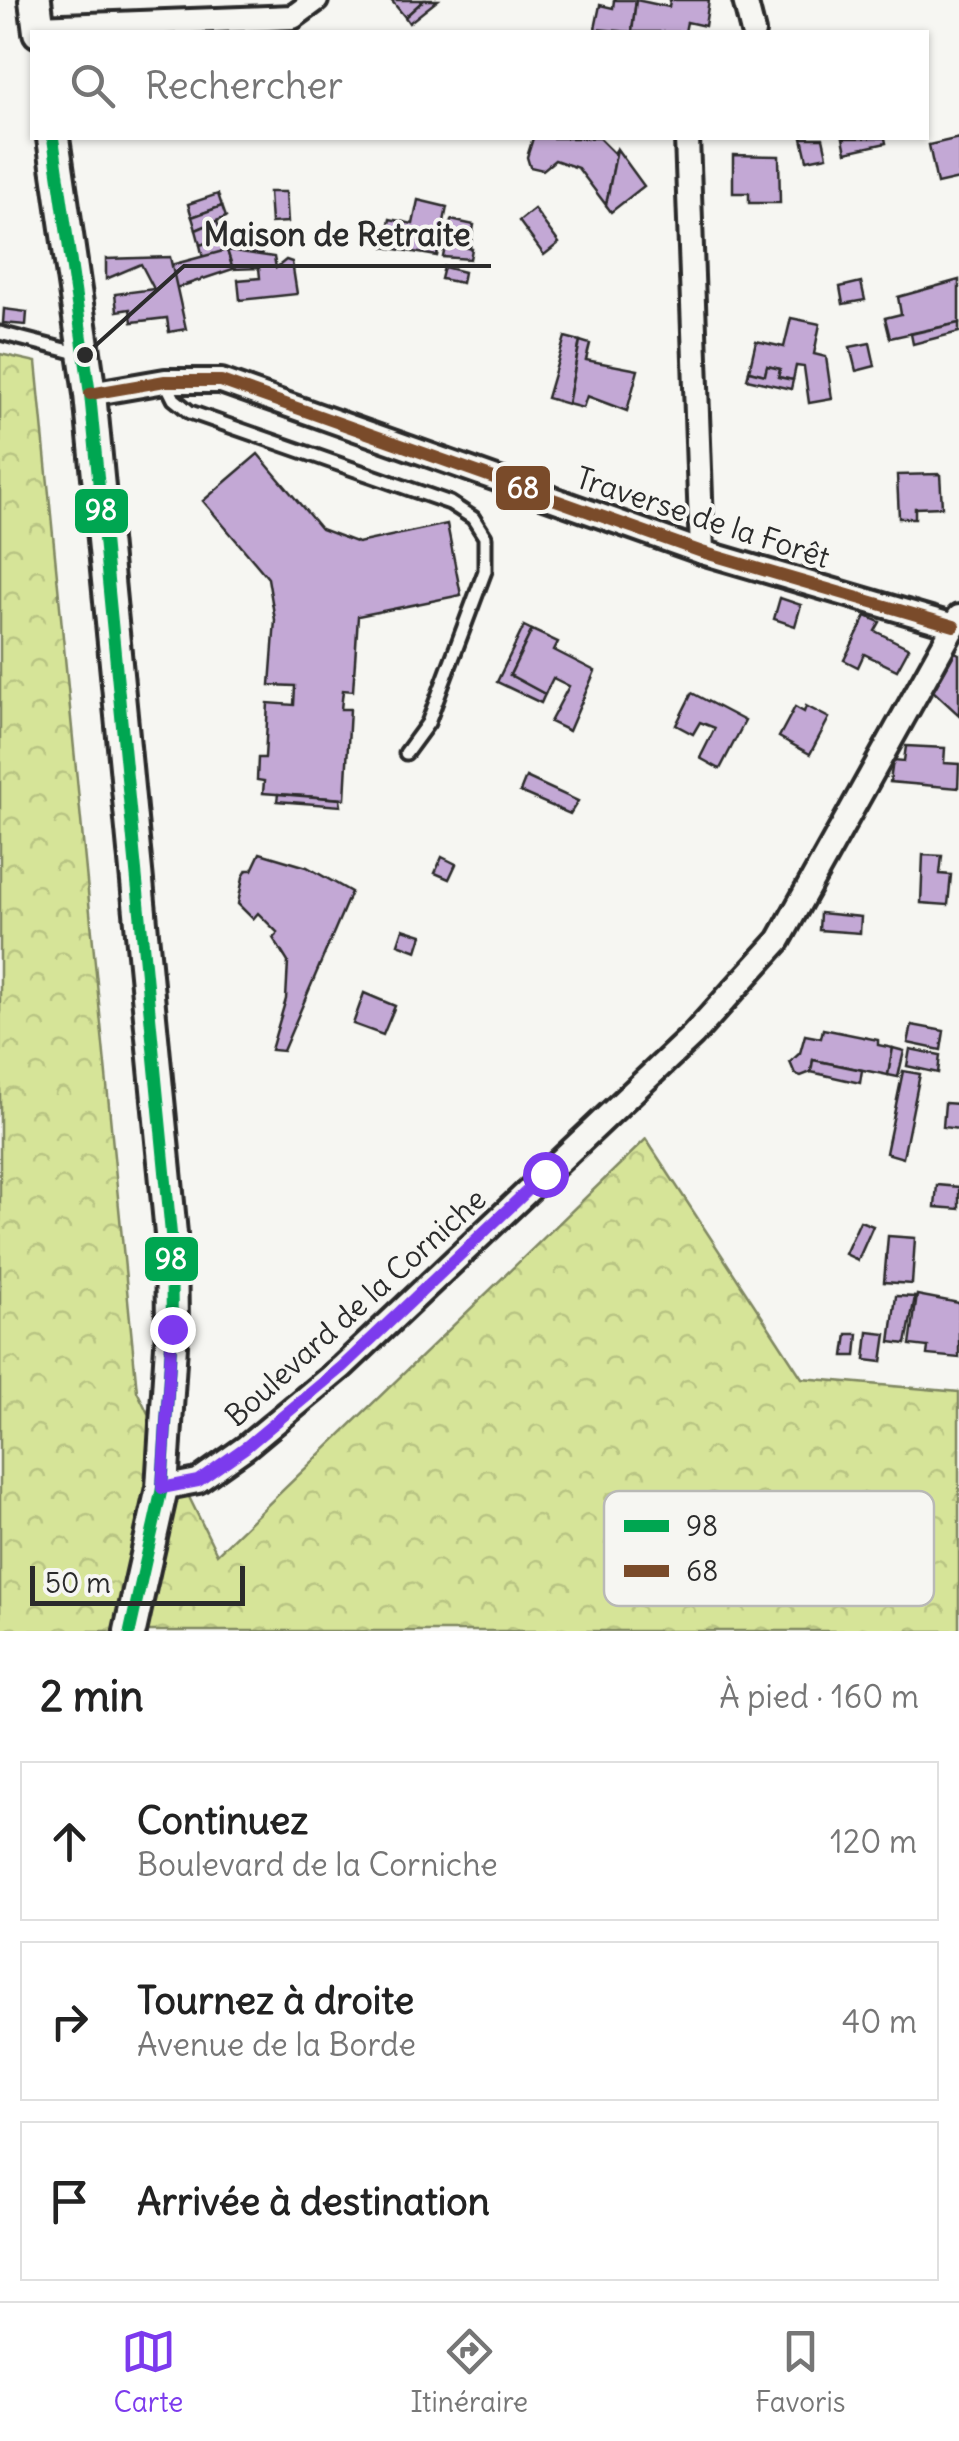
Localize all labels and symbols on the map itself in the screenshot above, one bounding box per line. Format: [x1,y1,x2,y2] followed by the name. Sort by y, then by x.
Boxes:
[184,204,491,266] callout: Maison de Retraite
[204,214,470,255] text: Maison de Retraite
[571,458,835,576] street label: Traverse de la Forêt
[494,464,552,512] line badge: 68
[507,470,539,506] text: 68
[73,487,130,535] line badge: 98
[85,492,117,528] text: 98
[523,1152,569,1198] route start
[217,1180,493,1434] street label: Boulevard de la Corniche
[143,1235,200,1283] line badge: 98
[155,1241,187,1277] text: 98
[150,1307,196,1353] route end
[604,1491,934,1606] legend
[686,1508,718,1544] text: 98
[686,1553,718,1589] text: 68
[30,1561,245,1606] scale bar

